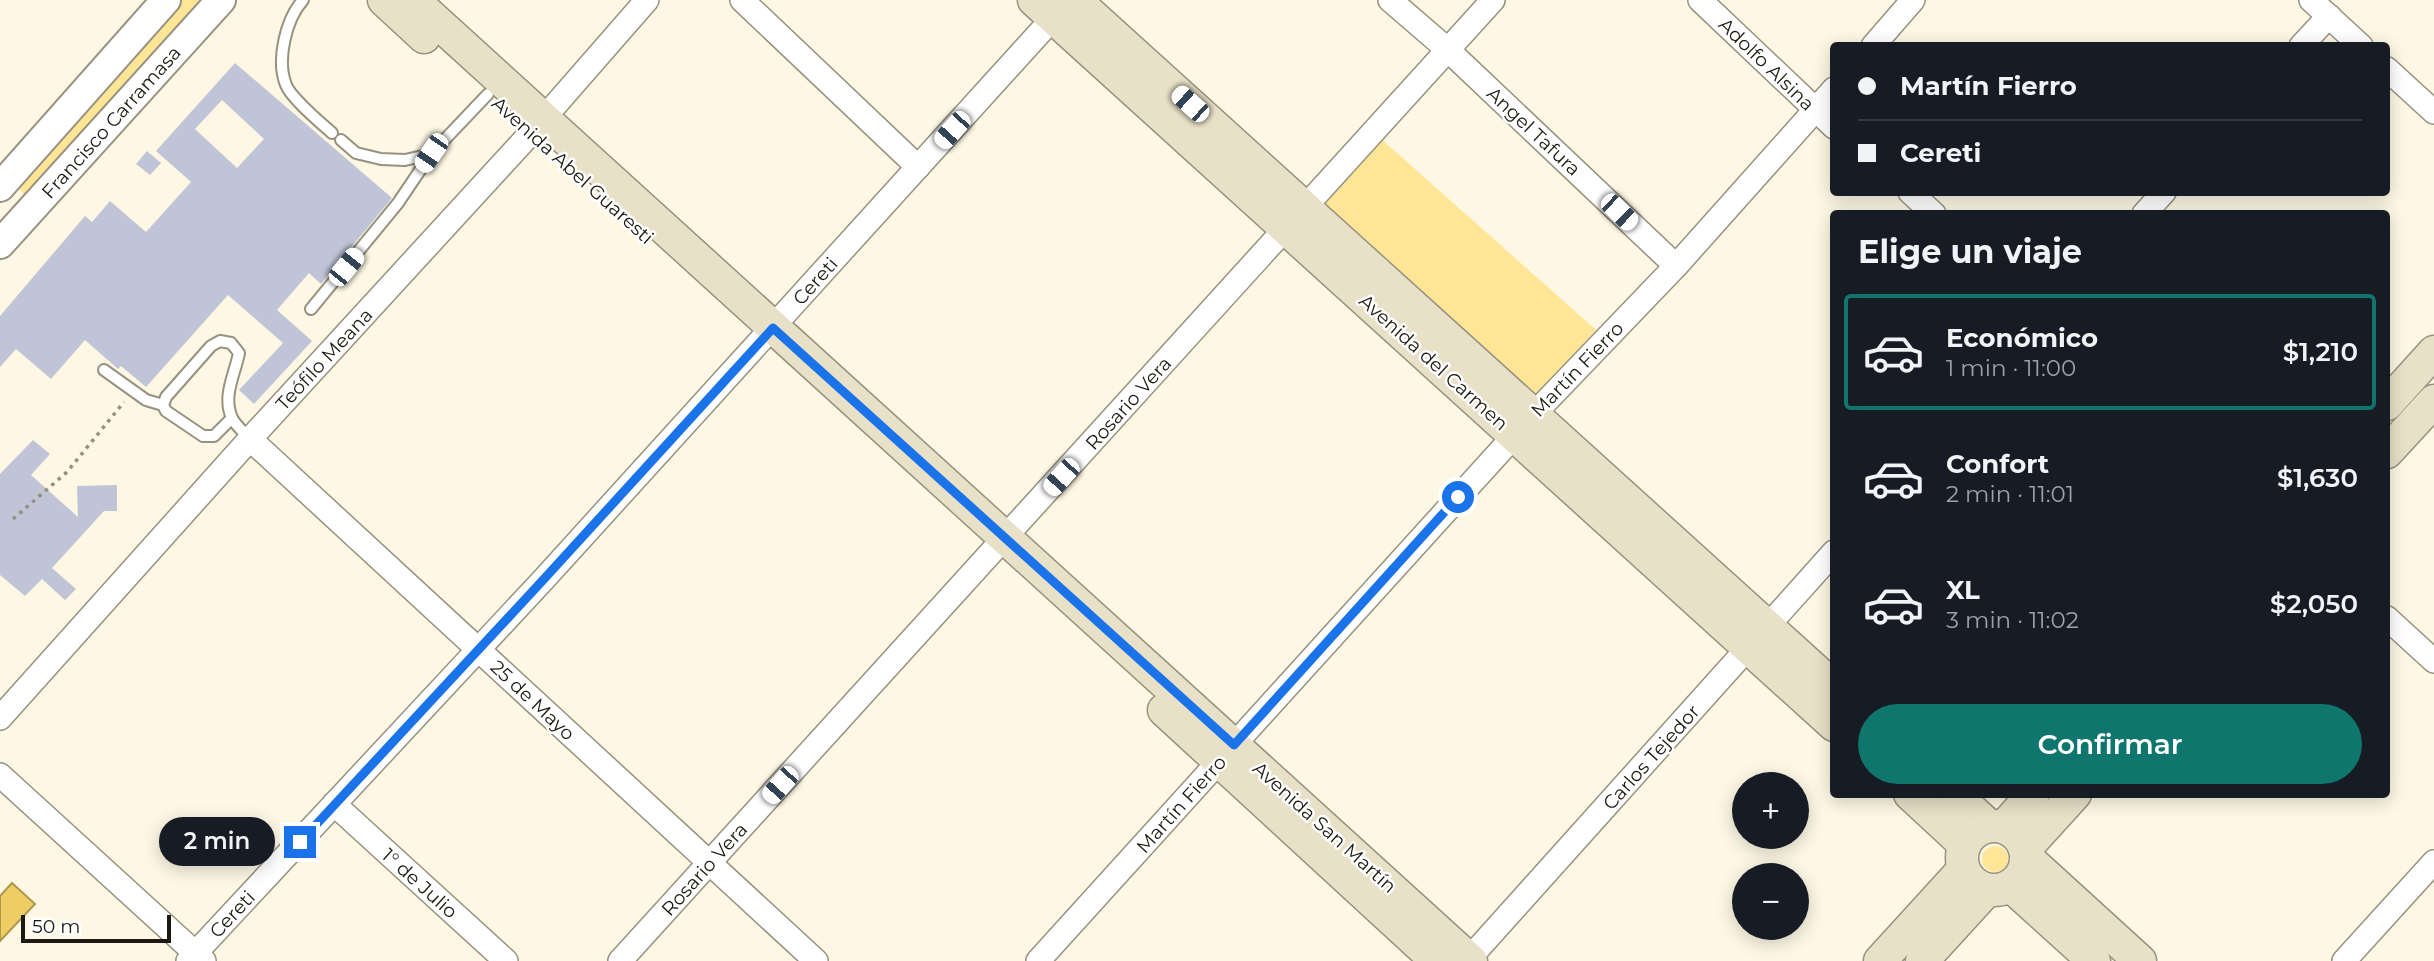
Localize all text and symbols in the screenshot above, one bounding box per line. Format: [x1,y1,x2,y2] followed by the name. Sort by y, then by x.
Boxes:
[1714,13,1819,116] street label: Adolfo Alsina
[37,41,186,203] street label: Francisco Carramasa
[1900,70,2077,102] text: Martín Fierro
[1168,82,1213,126] car
[1482,82,1585,181] street label: Angel Tafura
[487,92,658,249] street label: Avenida Abel Guaresti
[931,107,974,153] car
[411,130,452,176] car
[1900,137,1981,169] text: Cereti
[1597,190,1642,234] car
[1858,232,2082,271] text: Elige un viaje
[325,244,368,290] car
[788,253,843,310] street label: Cereti
[1354,289,1513,435] street label: Avenida del Carmen
[271,303,378,415] street label: Teófilo Meana
[1526,317,1629,422] street label: Martín Fierro
[1862,321,1925,384] icon: car
[1946,322,2098,354] text: Económico
[2283,336,2358,368] text: $1,210
[1081,352,1176,455] street label: Rosario Vera
[1946,354,2076,382] text: 1 min · 11:00
[1862,447,1925,510] icon: car
[1946,448,2049,480] text: Confort
[1040,454,1083,500] car
[2277,462,2358,494] text: $1,630
[1946,480,2074,508] text: 2 min · 11:01
[1442,481,1474,513] route start
[1862,573,1925,636] icon: car
[1946,574,1980,606] text: XL
[2270,588,2358,620] text: $2,050
[1946,606,2079,634] text: 3 min · 11:02
[486,656,580,745] street label: 25 de Mayo
[1598,700,1705,815] street label: Carlos Tejedor
[1858,704,2362,784] button: Confirmar
[1132,751,1231,858] street label: Martín Fierro
[1248,757,1401,898] street label: Avenida San Martín
[759,762,802,808] car
[1732,772,1809,940] map controls
[1732,772,1809,849] button: +
[160,818,276,866] callout: 2 min
[657,818,752,921] street label: Rosario Vera
[284,826,316,858] route end
[184,827,250,855] text: 2 min
[377,844,462,923] street label: 1° de Julio
[1732,863,1809,940] button: −
[205,886,260,943] street label: Cereti
[21,912,172,944] scale bar
[32,915,80,938] text: 50 m

